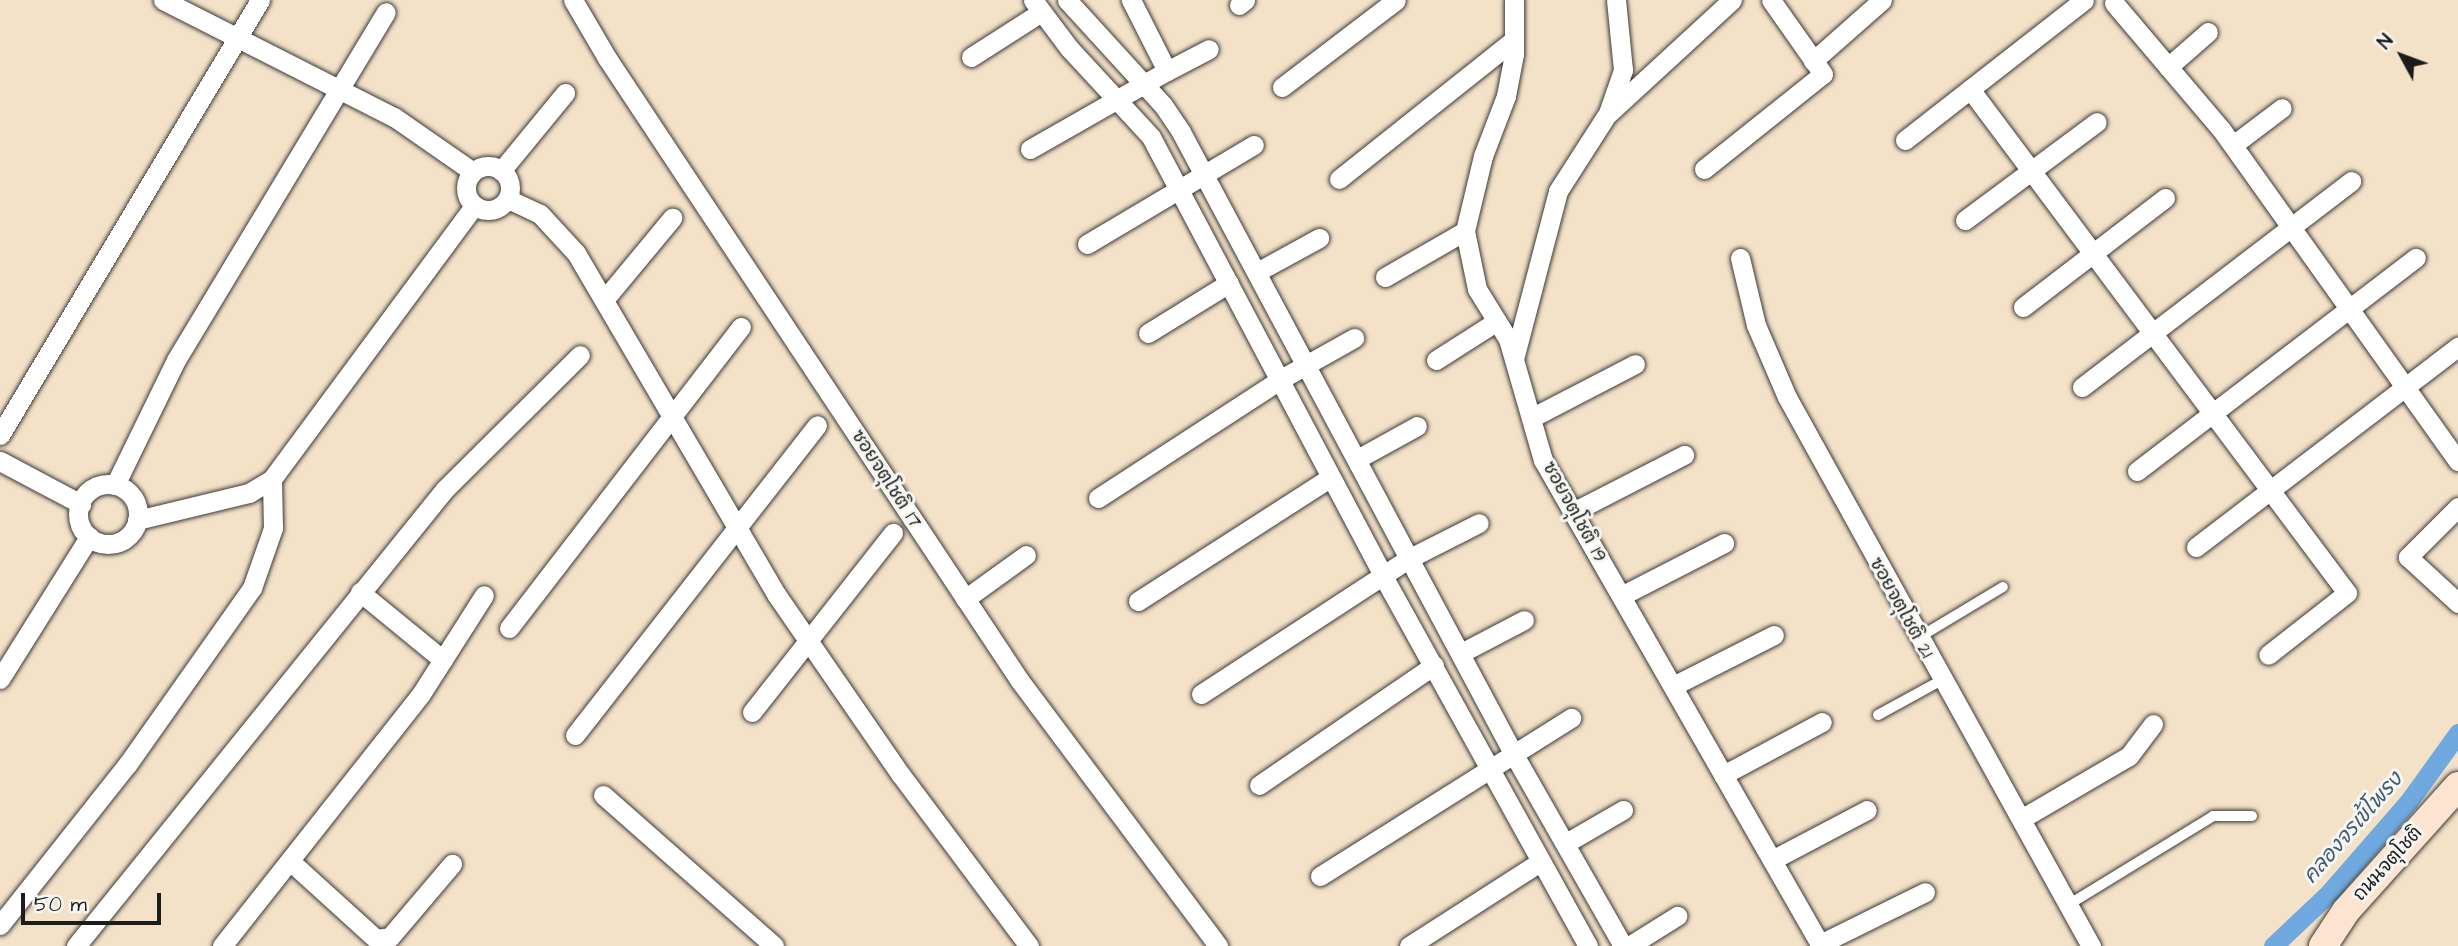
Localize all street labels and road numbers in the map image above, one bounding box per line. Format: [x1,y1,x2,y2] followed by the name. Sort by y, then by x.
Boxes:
[846,426,926,532] street label: ซอยจตุโชติ 17
[1537,458,1611,566] street label: ซอยจตุโชติ 19
[1864,554,1938,662] street label: ซอยจตุโชติ 21
[2348,822,2428,906] street label: ถนนจตุโชติ

